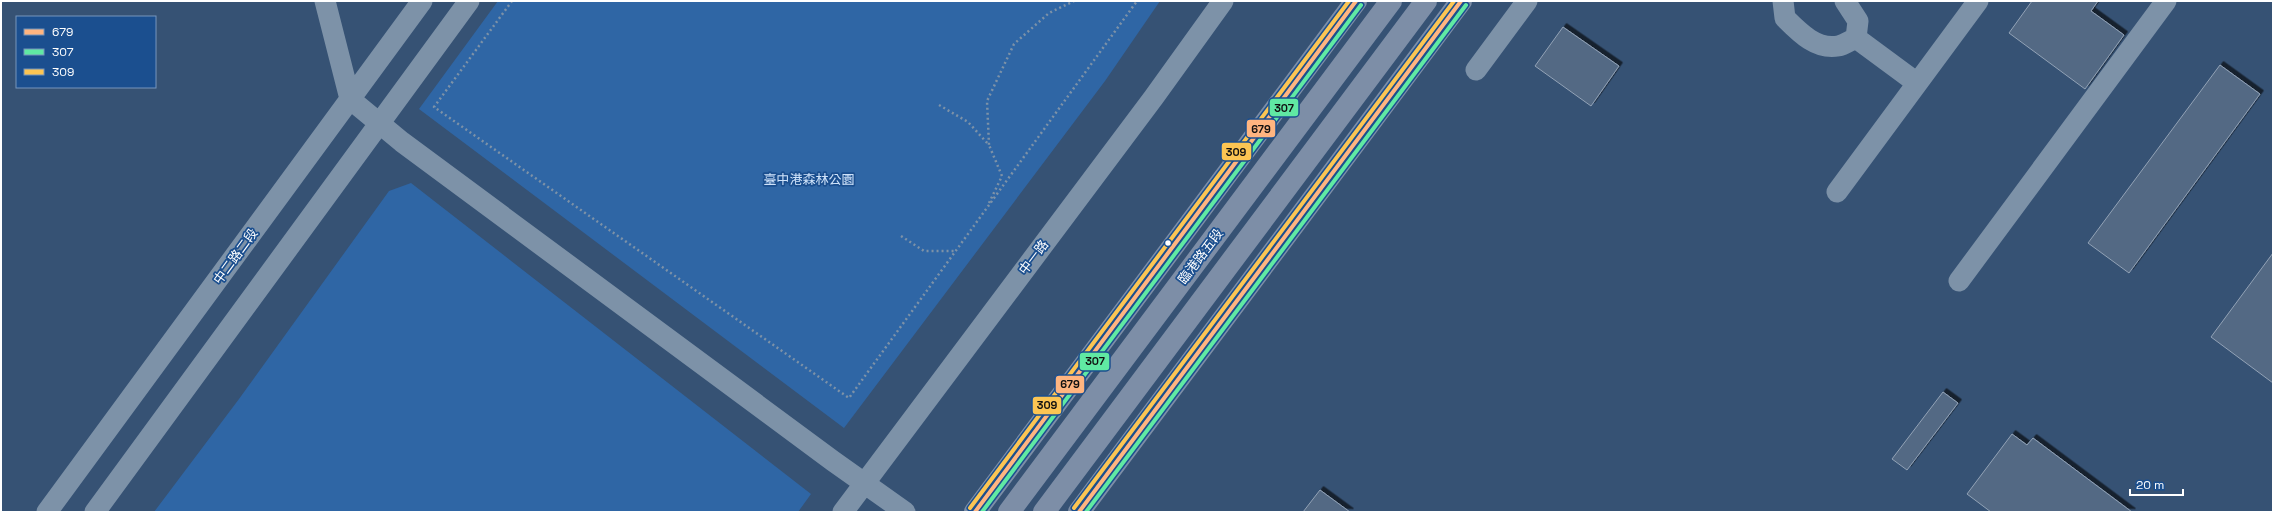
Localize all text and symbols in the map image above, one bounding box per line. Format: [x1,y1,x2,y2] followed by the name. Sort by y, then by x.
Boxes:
[16,16,156,88] legend
[52,24,73,40] text: 679
[52,44,74,60] text: 307
[52,64,74,80] text: 309
[1269,98,1299,117] line badge: 307
[1274,101,1294,115] text: 307
[1246,119,1276,138] line badge: 679
[1251,122,1271,136] text: 679
[1221,142,1252,161] line badge: 309
[1226,145,1247,159] text: 309
[763,171,855,188] park label: 臺中港森林公園
[209,225,261,288] street label: 中二路二段
[1174,225,1227,287] street label: 臨港路五段
[1015,237,1052,278] street label: 中一路
[1163,238,1173,248] unlabelled marker
[1079,352,1110,371] line badge: 307
[1085,354,1105,368] text: 307
[1055,375,1085,394] line badge: 679
[1060,377,1080,391] text: 679
[1032,396,1062,415] line badge: 309
[1037,398,1058,412] text: 309
[2130,471,2183,497] scale bar
[2136,477,2164,493] text: 20 m

